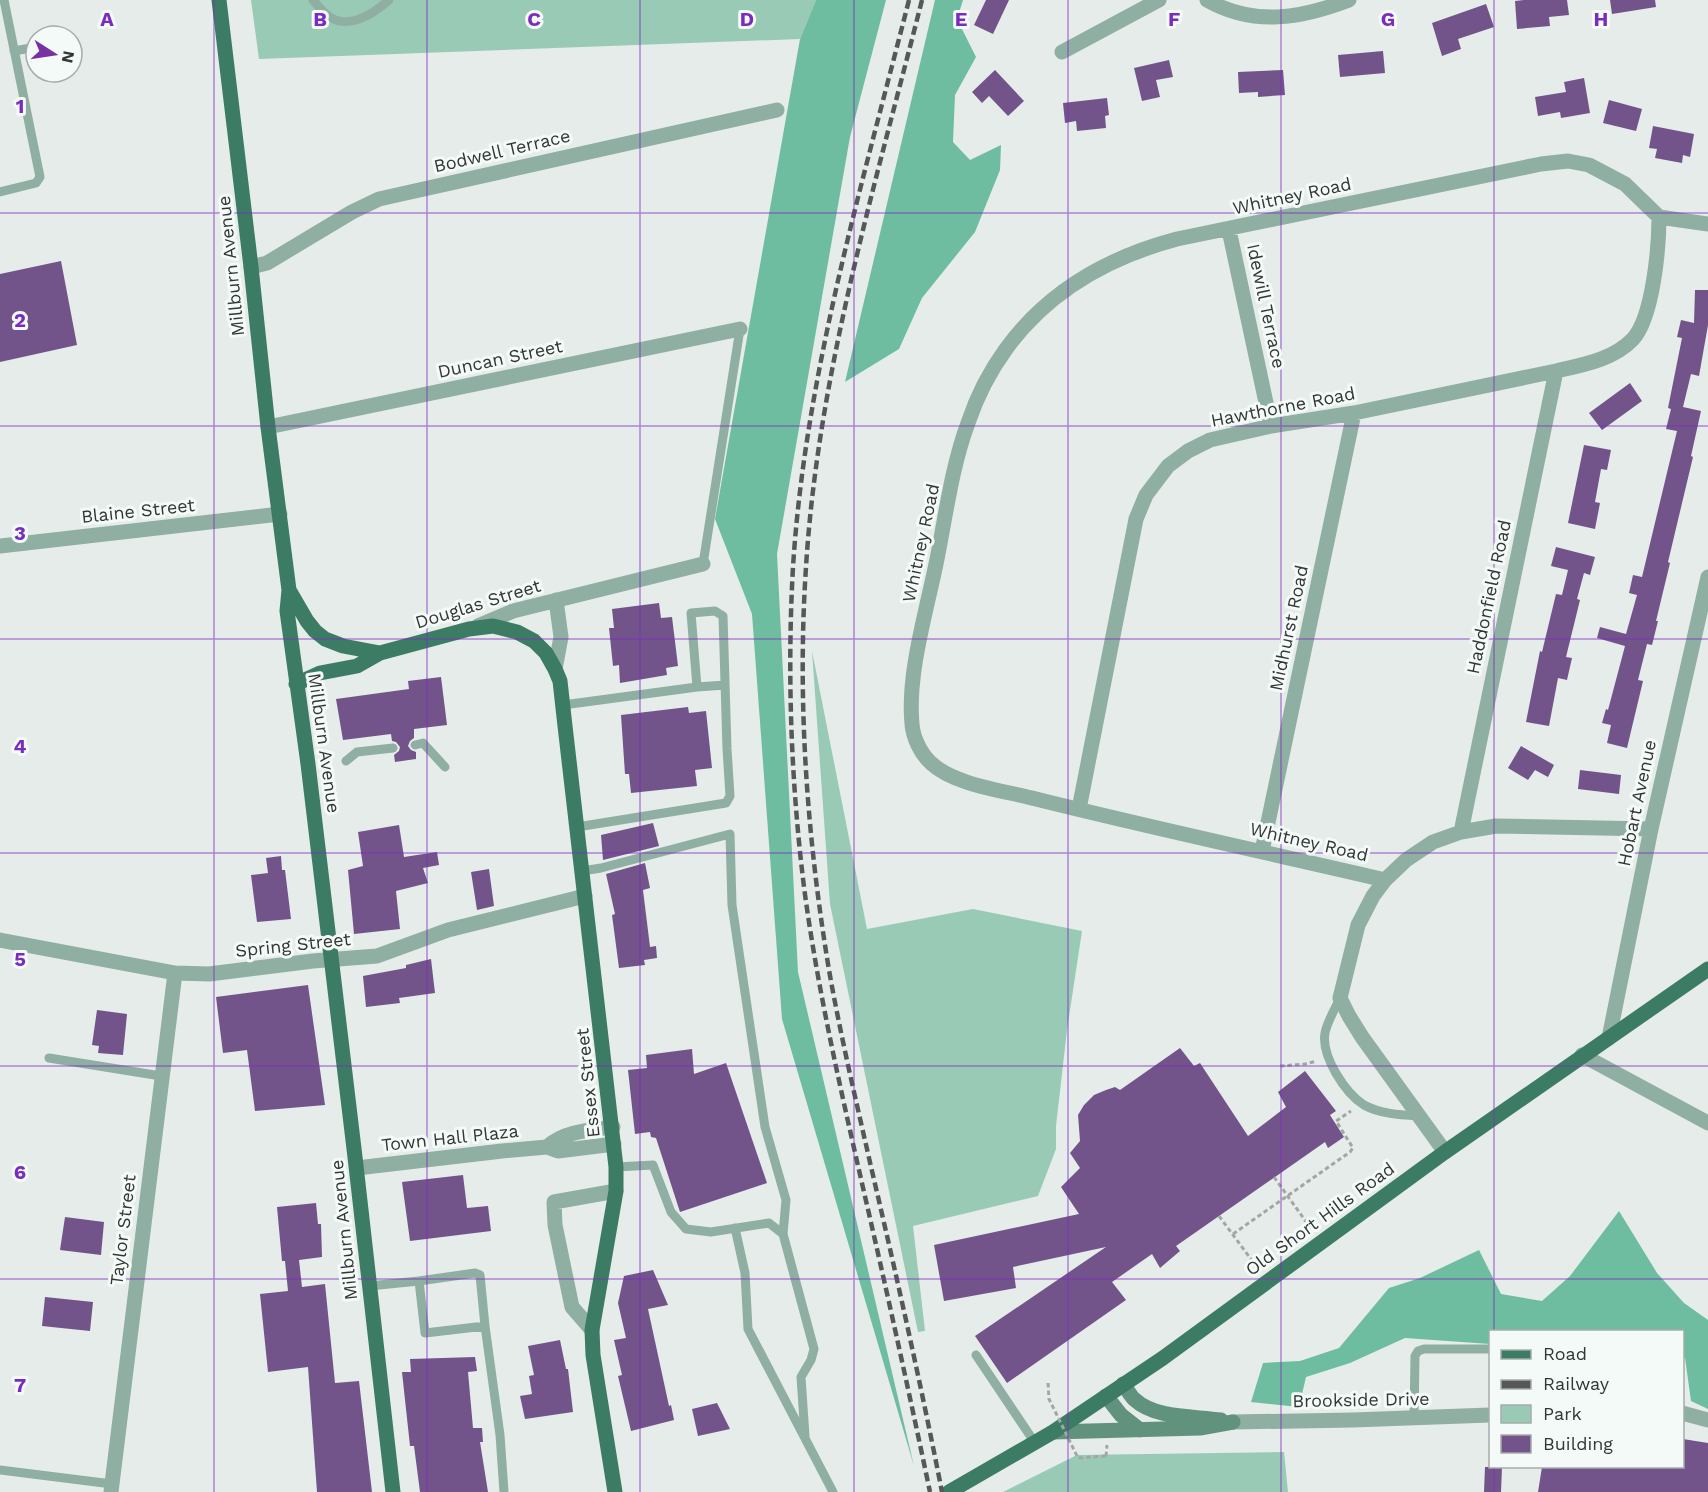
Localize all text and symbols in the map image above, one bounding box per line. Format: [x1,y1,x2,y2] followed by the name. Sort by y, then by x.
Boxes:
[100,7,114,31] text: A
[313,7,327,31] text: B
[527,7,541,31] text: C
[740,7,754,31] text: D
[955,7,967,31] text: E
[1168,7,1180,31] text: F
[1381,7,1395,31] text: G
[1594,7,1608,31] text: H
[24,24,84,84] north arrow
[58,49,79,65] text: N
[16,94,24,118] text: 1
[432,125,572,176] street label: Bodwell Terrace
[1231,173,1353,218] street label: Whitney Road
[213,195,248,337] street label: Millburn Avenue
[1243,242,1290,370] street label: Idewill Terrace
[14,308,26,332] text: 2
[436,335,565,382] street label: Duncan Street
[1209,382,1357,431] street label: Hawthorne Road
[898,482,943,604] street label: Whitney Road
[80,494,196,527] street label: Blaine Street
[1462,518,1515,676] street label: Haddonfield Road
[14,521,26,545] text: 3
[1265,563,1312,693] street label: Midhurst Road
[413,574,543,633] street label: Douglas Street
[304,672,345,814] street label: Millburn Avenue
[14,734,27,758] text: 4
[1613,738,1660,868] street label: Hobart Avenue
[1248,818,1370,865] street label: Whitney Road
[234,928,352,961] street label: Spring Street
[14,947,26,971] text: 5
[571,1027,604,1139] street label: Essex Street
[380,1120,520,1155] street label: Town Hall Plaza
[1241,1158,1398,1280] street label: Old Short Hills Road
[326,1159,361,1301] street label: Millburn Avenue
[14,1160,26,1184] text: 6
[105,1173,140,1287] street label: Taylor Street
[1489,1330,1684,1468] legend
[1543,1343,1587,1364] text: Road
[14,1373,26,1397] text: 7
[1543,1373,1610,1394] text: Railway
[1292,1388,1430,1411] street label: Brookside Drive
[1543,1403,1582,1424] text: Park
[1543,1433,1613,1454] text: Building

